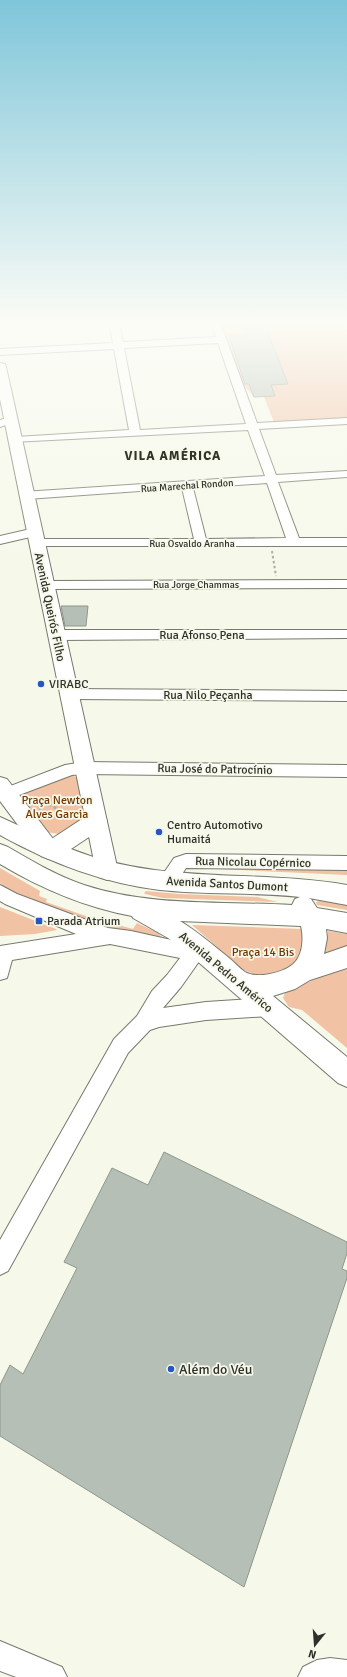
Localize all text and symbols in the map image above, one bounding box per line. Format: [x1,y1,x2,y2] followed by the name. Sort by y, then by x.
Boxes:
[125,447,221,464] district label: VILA AMÉRICA
[140,477,234,495] street label: Rua Marechal Rondon
[149,538,235,550] street label: Rua Osvaldo Aranha
[31,551,68,663] street label: Avenida Queirós Filho
[153,579,240,591] street label: Rua Jorge Chammas
[159,628,245,643] street label: Rua Afonso Pena
[49,677,88,692] place label: VIRABC
[36,679,46,689] marker: VIRABC
[163,688,253,703] street label: Rua Nilo Peçanha
[157,761,273,778] street label: Rua José do Patrocínio
[21,793,93,822] park label: Praça Newton Alves Garcia
[167,818,263,847] place label: Centro Automotivo Humaitá
[154,827,164,837] marker: Centro Automotivo Humaitá
[195,854,311,871] street label: Rua Nicolau Copérnico
[166,874,288,895] street label: Avenida Santos Dumont
[47,914,120,929] place label: Parada Atrium
[34,916,44,926] marker: Parada Atrium
[176,929,276,1016] street label: Avenida Pedro Américo
[232,945,294,960] park label: Praça 14 Bis
[179,1361,252,1378] place label: Além do Véu
[166,1364,176,1374] marker: Além do Véu
[295,1625,335,1665] north arrow
[307,1647,318,1661] text: N

